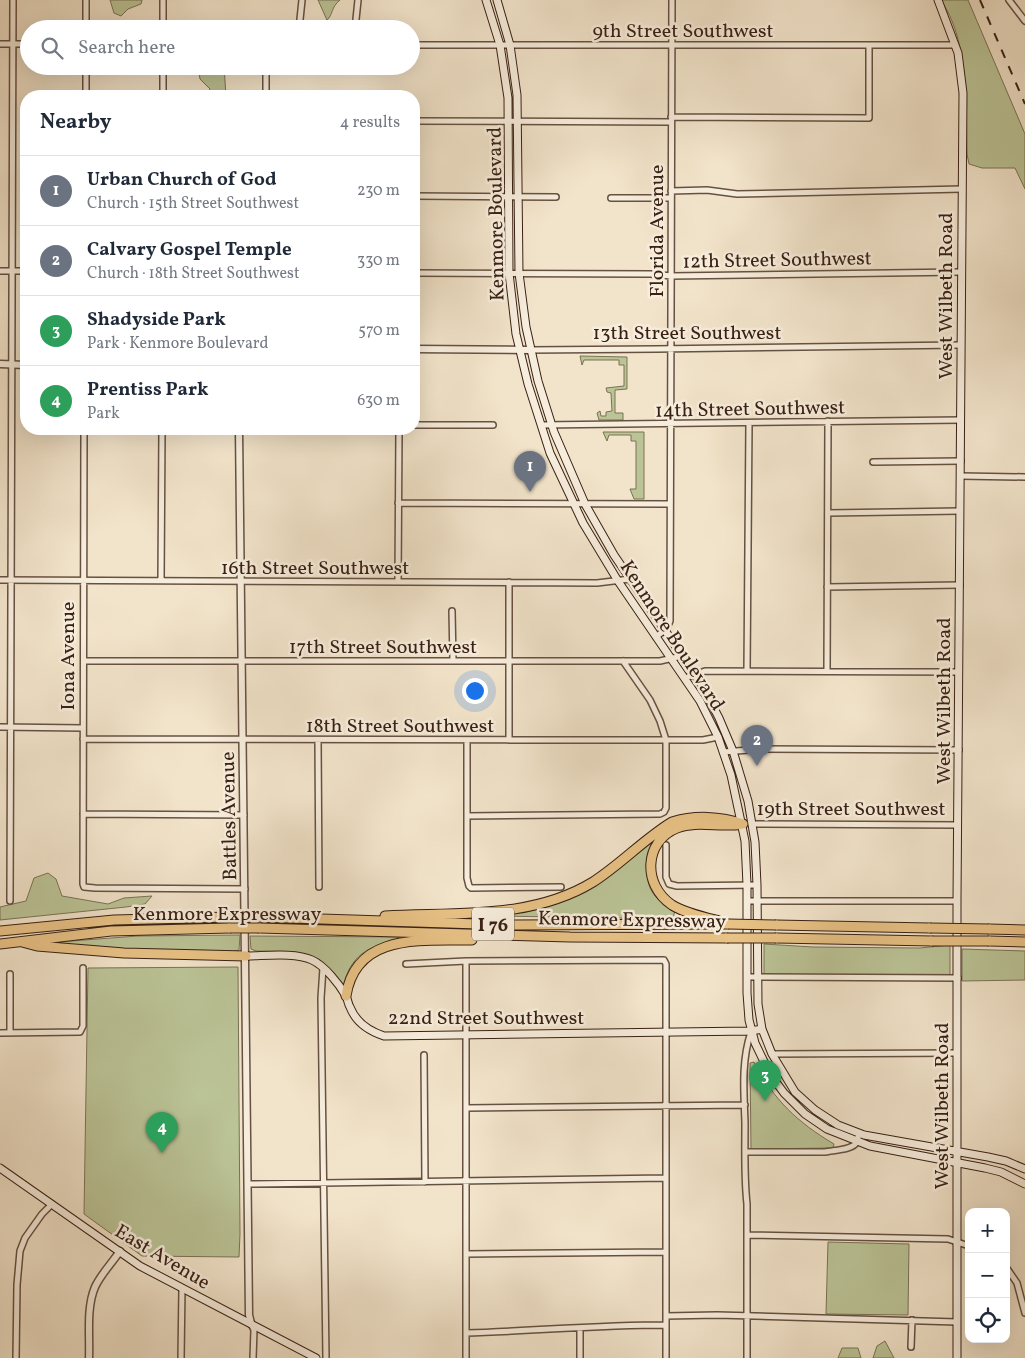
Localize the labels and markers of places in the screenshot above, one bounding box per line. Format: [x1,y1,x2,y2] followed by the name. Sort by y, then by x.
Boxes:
[514,451,546,492] pin: 1
[741,725,773,766] pin: 2
[749,1060,781,1101] pin: 3
[146,1112,178,1153] pin: 4

